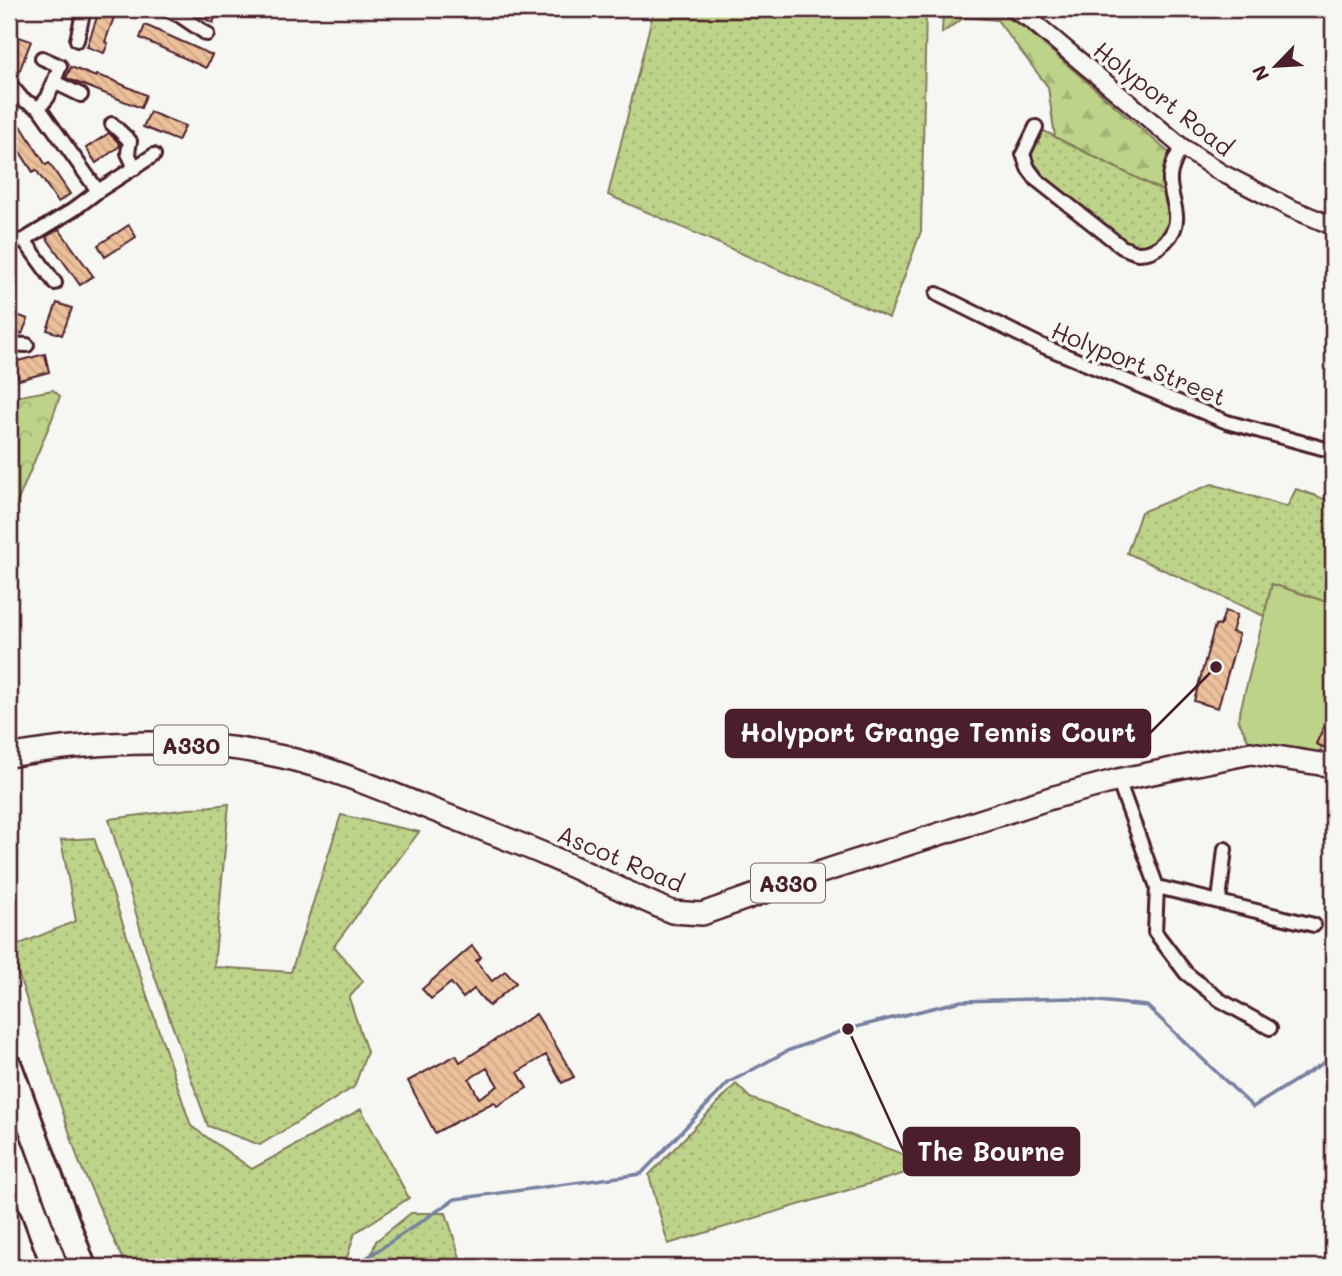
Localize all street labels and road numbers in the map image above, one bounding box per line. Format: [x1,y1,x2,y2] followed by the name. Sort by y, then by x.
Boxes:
[1088,34,1240,162] street label: Holyport Road
[1047,314,1231,412] street label: Holyport Street
[154,726,228,764] road number: A330
[553,817,689,899] street label: Ascot Road
[751,863,825,902] road number: A330

